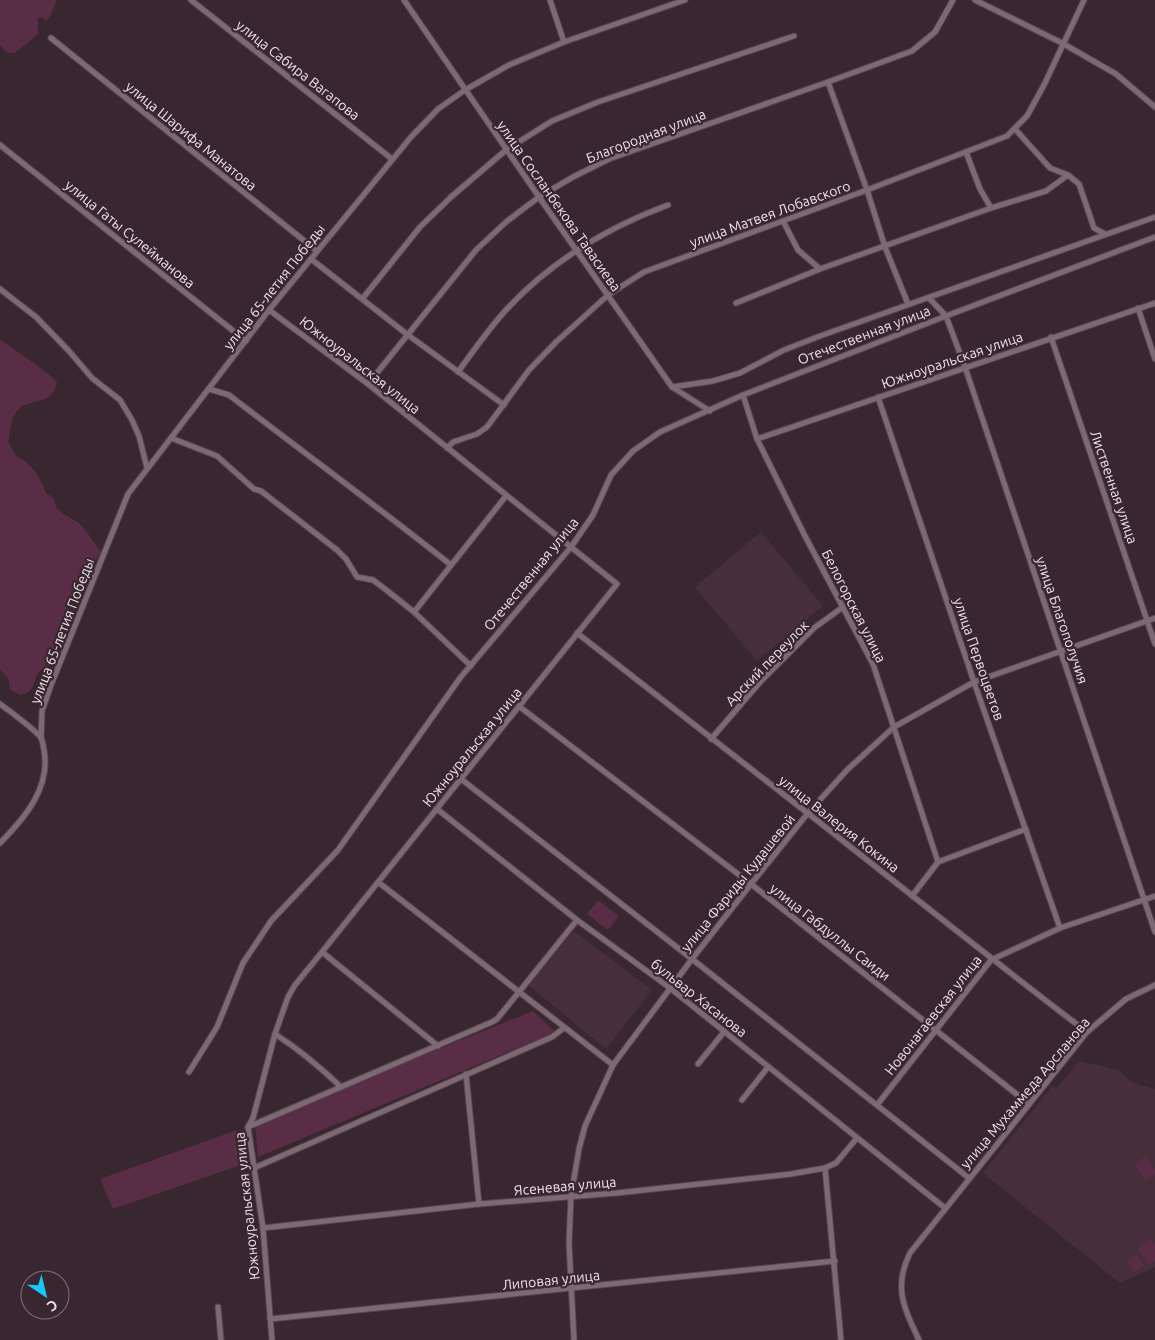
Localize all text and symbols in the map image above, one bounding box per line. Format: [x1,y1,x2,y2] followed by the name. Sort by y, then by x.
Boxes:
[233,17,363,123] street label: улица Сабира Вагапова
[122,78,260,194] street label: улица Шарифа Манатова
[584,106,708,166] street label: Благородная улица
[494,118,624,294] street label: улица Сосланбекова Тавасиева
[62,177,198,291] street label: улица Гаты Сулейманова
[688,177,852,251] street label: улица Матвея Лобавского
[220,221,328,353] street label: улица 65-летия Победы
[795,302,933,368] street label: Отечественная улица
[297,313,423,417] street label: Южноуральская улица
[879,328,1025,392] street label: Южноуральская улица
[1087,428,1141,546] street label: Лиственная улица
[480,514,582,634] street label: Отечественная улица
[819,547,889,665] street label: Белогорская улица
[1033,554,1091,686] street label: улица Благополучия
[27,556,97,706] street label: улица 65-летия Победы
[950,596,1008,722] street label: улица Первоцветов
[722,617,812,709] street label: Арский переулок
[419,684,525,810] street label: Южноуральская улица
[776,772,902,876] street label: улица Валерия Кокина
[678,811,798,955] street label: улица Фариды Кудашевой
[767,880,893,984] street label: улица Габдуллы Саиди
[881,952,985,1078] street label: Новонагаевская улица
[648,956,750,1040] street label: бульвар Хасанова
[957,1014,1093,1172] street label: улица Мухаммеда Арсланова
[231,1131,263,1281] street label: Южноуральская улица
[513,1174,617,1198] street label: Ясеневая улица
[501,1267,601,1293] street label: Липовая улица
[20,1270,70,1320] north arrow
[44,1297,61,1315] text: С

